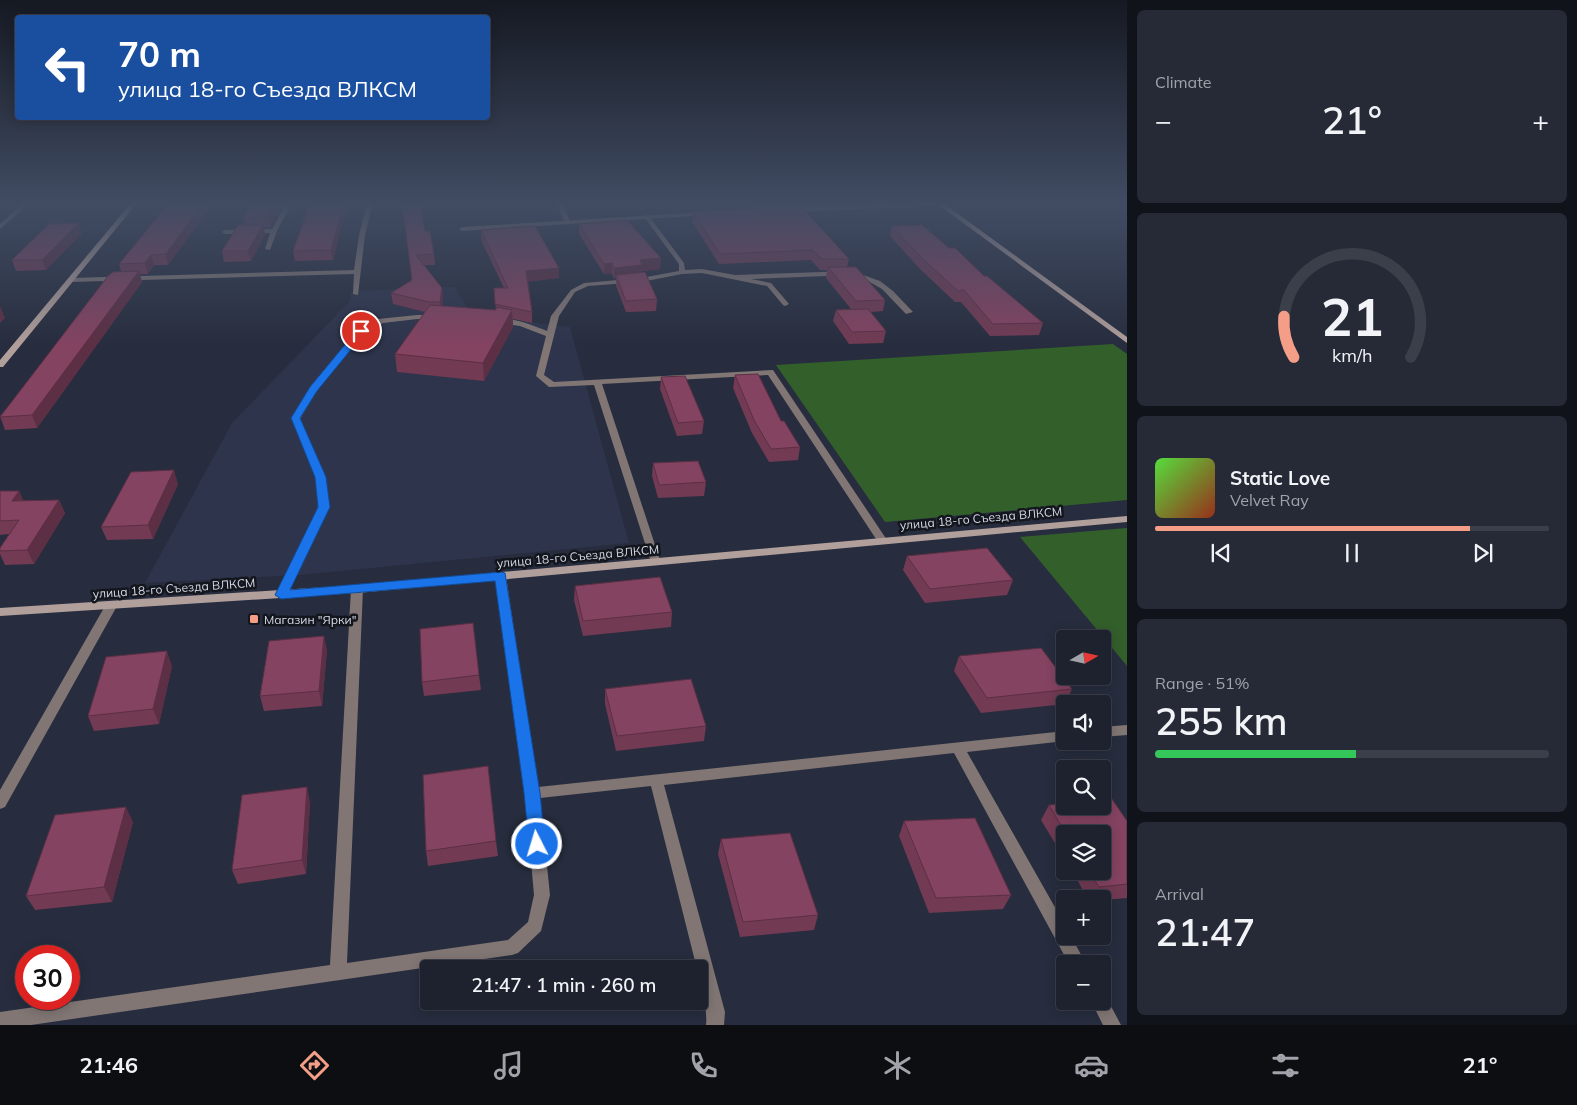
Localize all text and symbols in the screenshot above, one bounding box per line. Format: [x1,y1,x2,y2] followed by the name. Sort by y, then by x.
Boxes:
[118,32,201,76] text: 70 m
[35,35,100,100] icon: left
[1155,72,1211,92] text: Climate
[118,75,417,103] text: улица 18-го Съезда ВЛКСМ
[1322,96,1382,144] text: 21°
[1155,103,1172,138] text: −
[1532,103,1549,138] text: +
[1321,284,1383,349] text: 21
[340,310,382,352] pin
[347,317,375,345] icon: arrive
[1332,344,1372,366] text: km/h
[1230,466,1330,490] text: Static Love
[1230,490,1309,510] text: Velvet Ray
[899,503,1063,533] street label: улица 18-го Съезда ВЛКСМ
[1207,539,1235,567] icon: previous
[1338,539,1366,567] icon: pause
[1469,539,1497,567] icon: next
[496,541,660,571] street label: улица 18-го Съезда ВЛКСМ
[92,575,256,601] street label: улица 18-го Съезда ВЛКСМ
[264,612,356,627] place label: Магазин "Ярки"
[248,613,260,625] marker: Магазин "Ярки"
[1056,630,1111,685] north arrow
[1056,630,1111,1010] map controls
[1155,673,1250,693] text: Range · 51%
[1056,695,1111,750] button: sound
[1155,697,1288,745] text: 255 km
[1056,760,1111,815] button: search
[510,817,562,869] position arrow
[1056,825,1111,880] button: layers
[1155,884,1204,904] text: Arrival
[1056,890,1111,945] button: +
[1155,908,1255,956] text: 21:47
[15,945,80,1010] speed limit sign: 30
[1056,955,1111,1010] button: −
[471,973,657,997] text: 21:47 · 1 min · 260 m
[297,1048,332,1083] icon: directions
[491,1048,526,1083] icon: music
[686,1048,721,1083] icon: phone
[880,1048,915,1083] icon: climate
[1074,1048,1109,1083] icon: car
[1268,1048,1303,1083] icon: filters
[80,1051,138,1079] text: 21:46
[1463,1051,1497,1079] text: 21°

